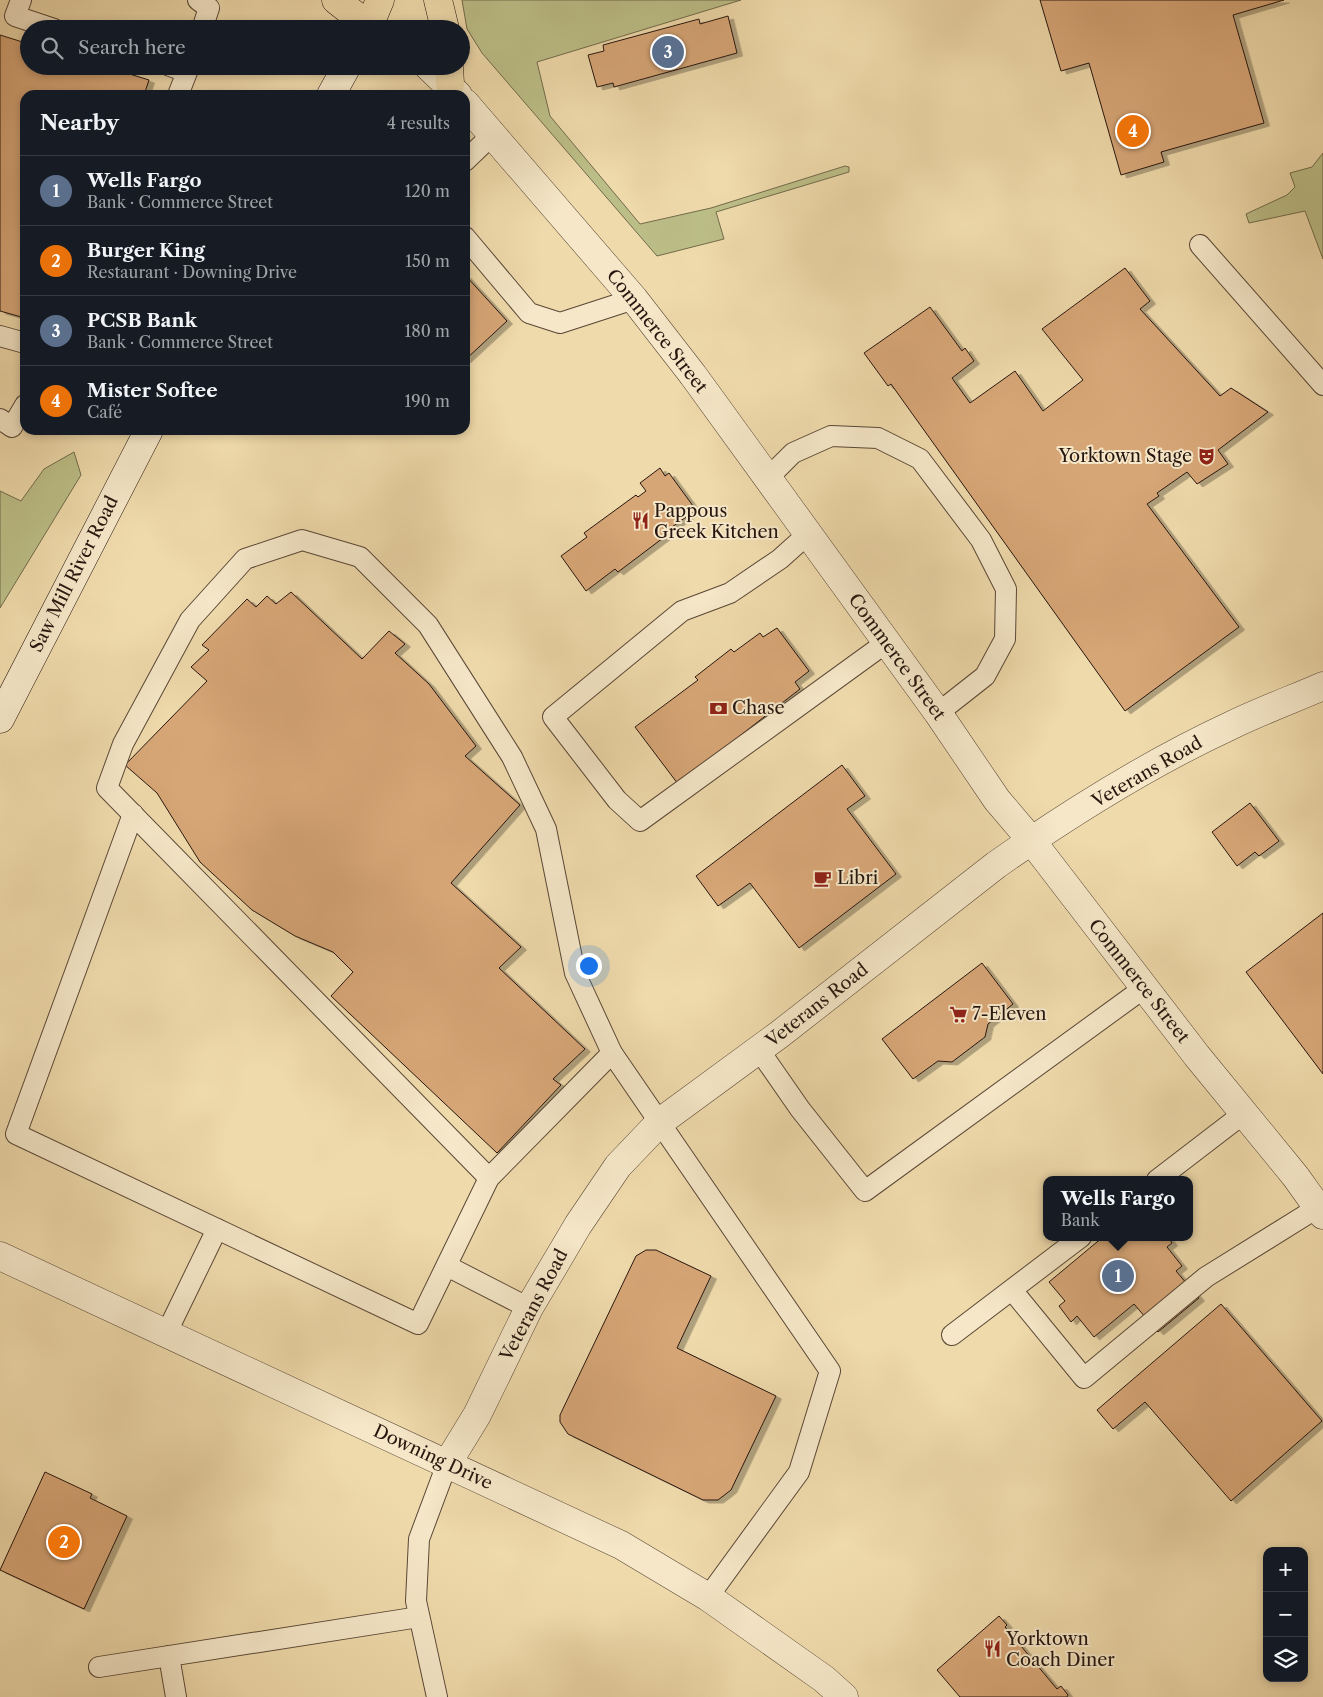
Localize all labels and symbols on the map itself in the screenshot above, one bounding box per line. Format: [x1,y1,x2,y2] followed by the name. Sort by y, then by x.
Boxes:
[652,33,684,71] pin: 3
[1117,112,1149,150] pin: 4
[602,265,713,398] street label: Commerce Street
[1057,445,1192,467] place label: Yorktown Stage
[1196,446,1216,466] theatre icon: Yorktown Stage
[25,492,123,656] street label: Saw Mill River Road
[654,500,779,543] place label: Pappous Greek Kitchen
[630,511,650,531] restaurant icon: Pappous Greek Kitchen
[844,589,951,725] street label: Commerce Street
[732,697,785,719] place label: Chase
[708,698,728,718] bank icon: Chase
[1087,732,1206,813] street label: Veterans Road
[837,867,879,889] place label: Libri
[813,868,833,888] cafe icon: Libri
[1084,915,1195,1048] street label: Commerce Street
[576,953,602,979] your location
[761,958,872,1052] street label: Veterans Road
[972,1003,1047,1025] place label: 7-Eleven
[948,1004,968,1024] supermarket icon: 7-Eleven
[495,1245,573,1365] street label: Veterans Road
[1102,1257,1134,1295] pin: 1
[370,1420,496,1494] street label: Downing Drive
[48,1523,80,1561] pin: 2
[1005,1628,1115,1671] place label: Yorktown Coach Diner
[982,1639,1002,1659] restaurant icon: Yorktown Coach Diner

